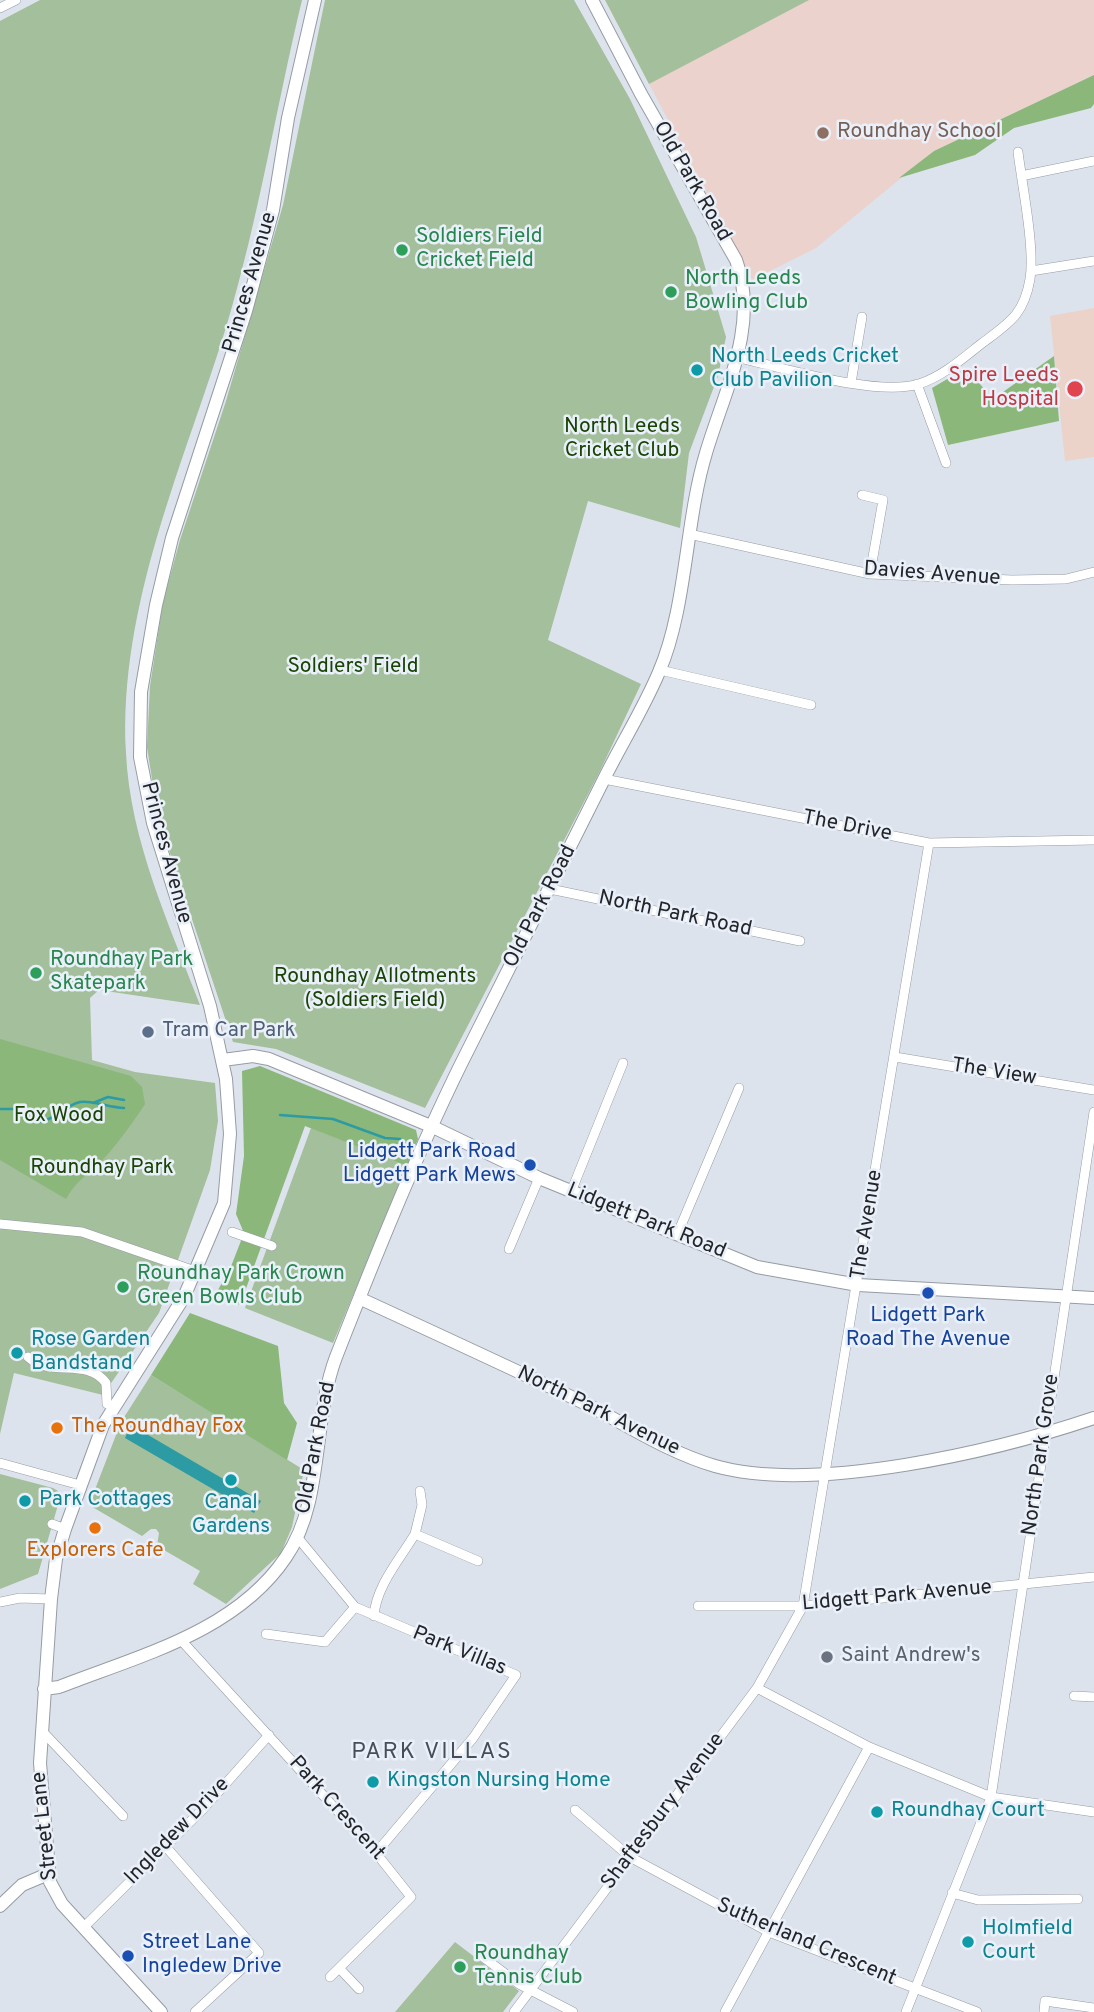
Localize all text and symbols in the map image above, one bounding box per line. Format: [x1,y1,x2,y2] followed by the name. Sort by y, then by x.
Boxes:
[646,117,736,247] street label: Old Park Road
[837,120,1001,146] place label: Roundhay School
[815,125,831,141] marker: Roundhay School
[219,210,283,356] street label: Princes Avenue
[416,225,543,275] place label: Soldiers Field Cricket Field
[394,242,410,258] marker: Soldiers Field Cricket Field
[685,267,808,317] place label: North Leeds Bowling Club
[663,284,679,300] marker: North Leeds Bowling Club
[711,345,899,395] place label: North Leeds Cricket Club Pavilion
[689,362,705,378] marker: North Leeds Cricket Club Pavilion
[949,364,1059,414] place label: Spire Leeds Hospital
[1065,379,1085,399] marker: Spire Leeds Hospital
[564,415,680,465] park label: North Leeds Cricket Club
[863,558,1001,592] street label: Davies Avenue
[287,655,419,681] park label: Soldiers' Field
[134,779,196,927] street label: Princes Avenue
[800,806,894,848] street label: The Drive
[499,841,583,973] street label: Old Park Road
[596,886,754,944] street label: North Park Road
[50,948,193,998] place label: Roundhay Park Skatepark
[28,965,44,981] marker: Roundhay Park Skatepark
[274,965,476,1015] park label: Roundhay Allotments (Soldiers Field)
[162,1019,296,1045] place label: Tram Car Park
[140,1024,156,1040] marker: Tram Car Park
[950,1054,1038,1092] street label: The View
[14,1104,104,1130] park label: Fox Wood
[343,1140,516,1190] place label: Lidgett Park Road Lidgett Park Mews
[30,1156,174,1182] park label: Roundhay Park
[522,1157,538,1173] marker: Lidgett Park Road Lidgett Park Mews
[847,1168,889,1282] street label: The Avenue
[563,1179,729,1265] street label: Lidgett Park Road
[137,1262,345,1312] place label: Roundhay Park Crown Green Bowls Club
[115,1279,131,1295] marker: Roundhay Park Crown Green Bowls Club
[920,1285,936,1301] marker: Lidgett Park Road The Avenue
[846,1304,1010,1354] place label: Lidgett Park Road The Avenue
[31,1328,150,1378] place label: Rose Garden Bandstand
[9,1345,25,1361] marker: Rose Garden Bandstand
[513,1362,683,1462] street label: North Park Avenue
[1018,1372,1066,1538] street label: North Park Grove
[292,1380,342,1516] street label: Old Park Road
[71,1415,244,1441] place label: The Roundhay Fox
[49,1420,65,1436] marker: The Roundhay Fox
[223,1472,239,1488] marker: Canal Gardens
[39,1488,172,1514] place label: Park Cottages
[192,1491,270,1541] place label: Canal Gardens
[17,1493,33,1509] marker: Park Cottages
[87,1520,103,1536] marker: Explorers Cafe
[27,1539,163,1565] place label: Explorers Cafe
[801,1576,993,1618] street label: Lidgett Park Avenue
[408,1622,510,1682] street label: Park Villas
[841,1644,981,1670] place label: Saint Andrew's
[819,1649,835,1665] marker: Saint Andrew's
[597,1729,731,1895] street label: Shaftesbury Avenue
[353,1739,511,1767] district label: PARK VILLAS
[283,1752,389,1866] street label: Park Crescent
[387,1769,611,1795] place label: Kingston Nursing Home
[28,1770,64,1882] street label: Street Lane
[120,1773,236,1891] street label: Ingledew Drive
[365,1774,381,1790] marker: Kingston Nursing Home
[891,1799,1045,1825] place label: Roundhay Court
[869,1804,885,1820] marker: Roundhay Court
[712,1894,900,1992] street label: Sutherland Crescent
[982,1917,1073,1967] place label: Holmfield Court
[142,1931,282,1981] place label: Street Lane Ingledew Drive
[960,1934,976,1950] marker: Holmfield Court
[474,1942,583,1992] place label: Roundhay Tennis Club
[120,1948,136,1964] marker: Street Lane Ingledew Drive
[452,1959,468,1975] marker: Roundhay Tennis Club

